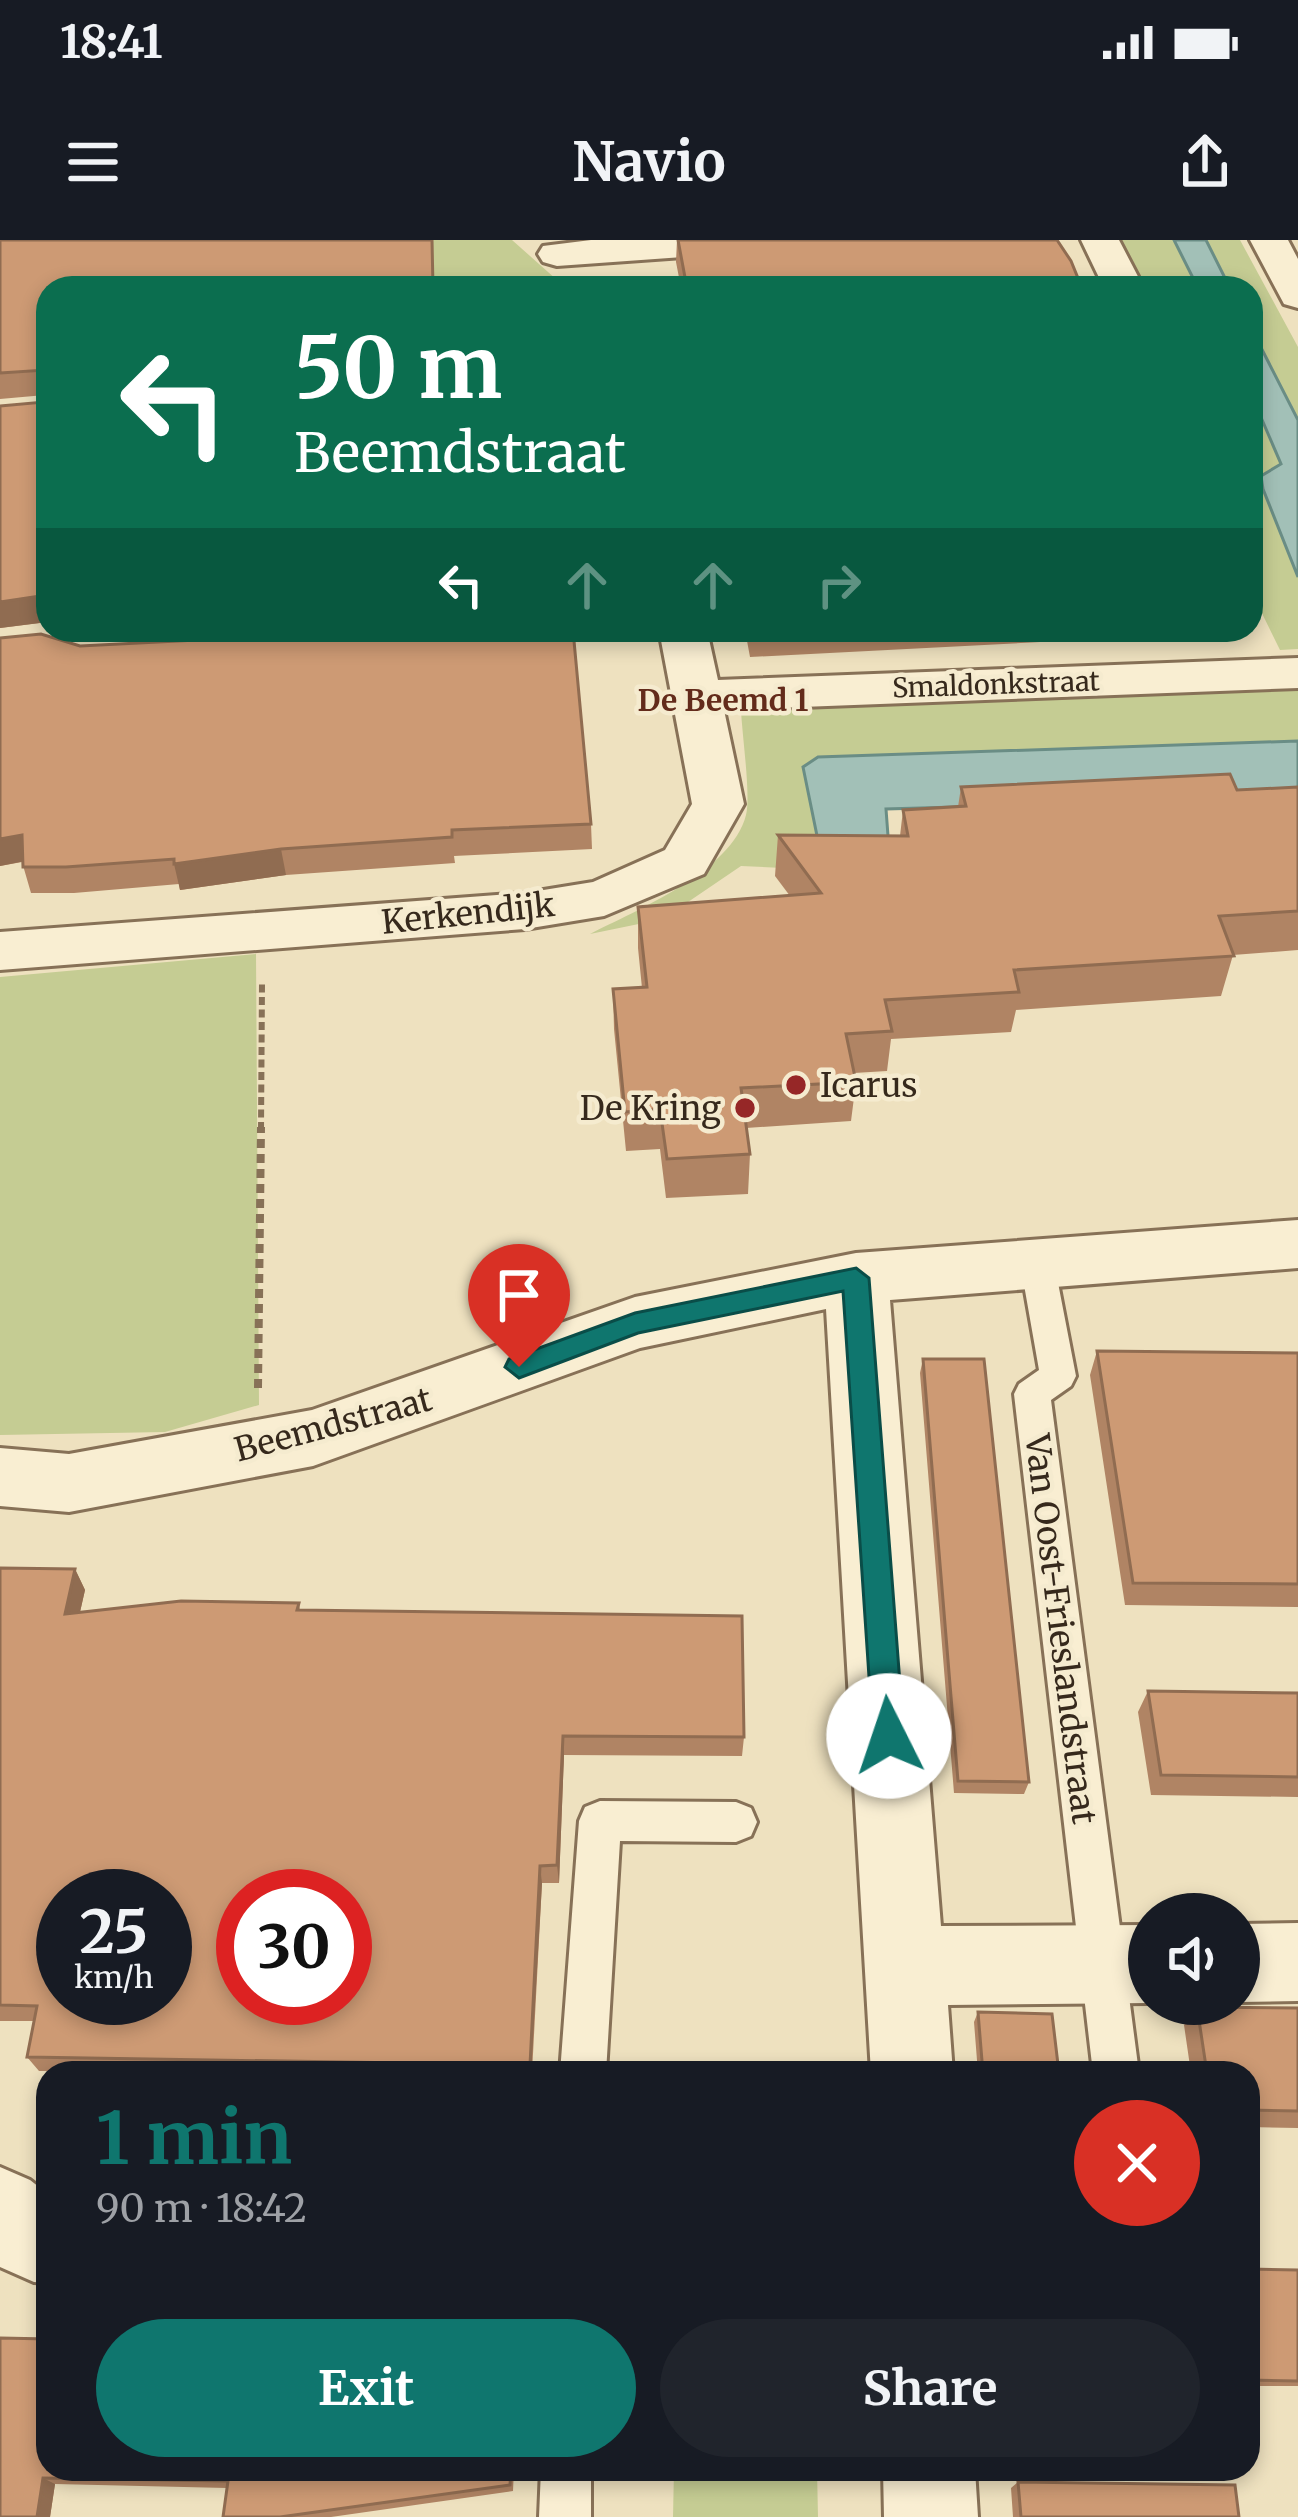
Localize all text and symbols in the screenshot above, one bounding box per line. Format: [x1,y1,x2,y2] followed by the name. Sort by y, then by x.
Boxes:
[60,14,163,70] text: 18:41
[572,128,726,196] text: Navio
[60,129,126,195] icon: menu
[1172,129,1238,195] icon: share
[294,315,502,421] text: 50 m
[96,324,252,480] icon: left
[294,419,626,487] text: Beemdstraat
[428,552,494,618] icon: left
[554,552,620,618] icon: ahead
[680,552,746,618] icon: ahead
[806,552,872,618] icon: right
[892,663,1101,705] street label: Smaldonkstraat
[638,681,808,719] district label: De Beemd 1
[379,884,557,943] street label: Kerkendijk
[820,1065,918,1106] place label: Icarus
[783,1072,809,1098] marker: Icarus
[580,1088,721,1129] place label: De Kring
[732,1095,758,1121] marker: De Kring
[468,1244,570,1367] pin
[486,1262,552,1328] icon: arrive
[230,1378,437,1471] street label: Beemdstraat
[1016,1431,1105,1826] street label: Van Oost-Frieslandstraat
[826,1673,952,1799] position arrow
[216,1869,372,2025] speed limit sign: 30
[1128,1893,1260,2025] map controls
[1128,1893,1260,2025] button: sound
[80,1894,148,1969] text: 25
[74,1958,154,1996] text: km/h
[96,2093,292,2184] text: 1 min
[1074,2100,1200,2226] button: close
[96,2184,307,2233] text: 90 m · 18:42
[96,2319,636,2457] button: Exit
[660,2319,1200,2457] button: Share

